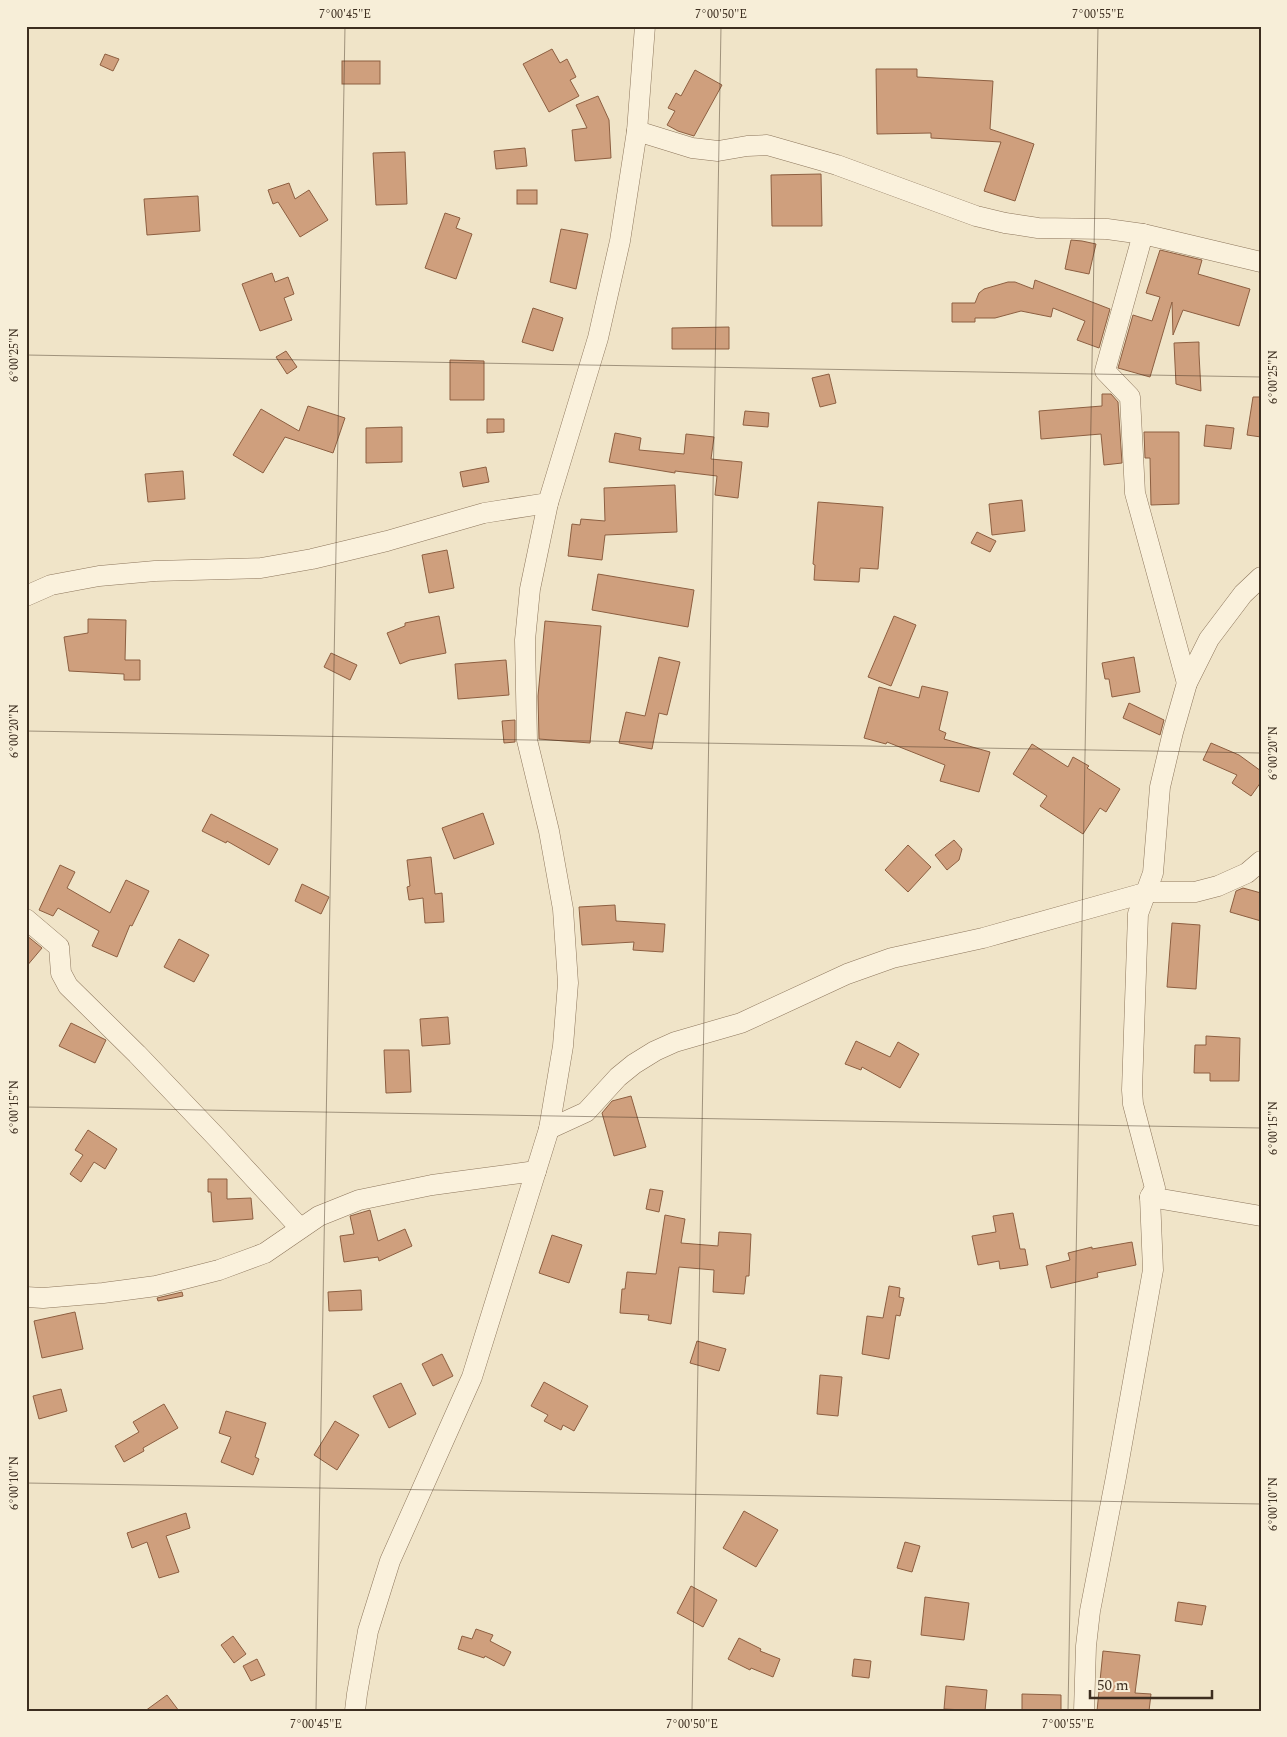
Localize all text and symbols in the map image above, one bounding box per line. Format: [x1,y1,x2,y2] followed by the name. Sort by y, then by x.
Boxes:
[319,5,371,24] text: 7°00'45"E
[695,5,747,24] text: 7°00'50"E
[1072,5,1124,24] text: 7°00'55"E
[5,328,24,382] text: 6°00'25"N
[1264,350,1283,404] text: 6°00'25"N
[5,704,24,758] text: 6°00'20"N
[1264,726,1283,780] text: 6°00'20"N
[5,1080,24,1134] text: 6°00'15"N
[1264,1101,1283,1155] text: 6°00'15"N
[5,1456,24,1510] text: 6°00'10"N
[1264,1477,1283,1531] text: 6°00'10"N
[1090,1667,1212,1699] scale bar
[1097,1674,1129,1697] text: 50 m
[290,1715,342,1734] text: 7°00'45"E
[666,1715,718,1734] text: 7°00'50"E
[1042,1715,1094,1734] text: 7°00'55"E

